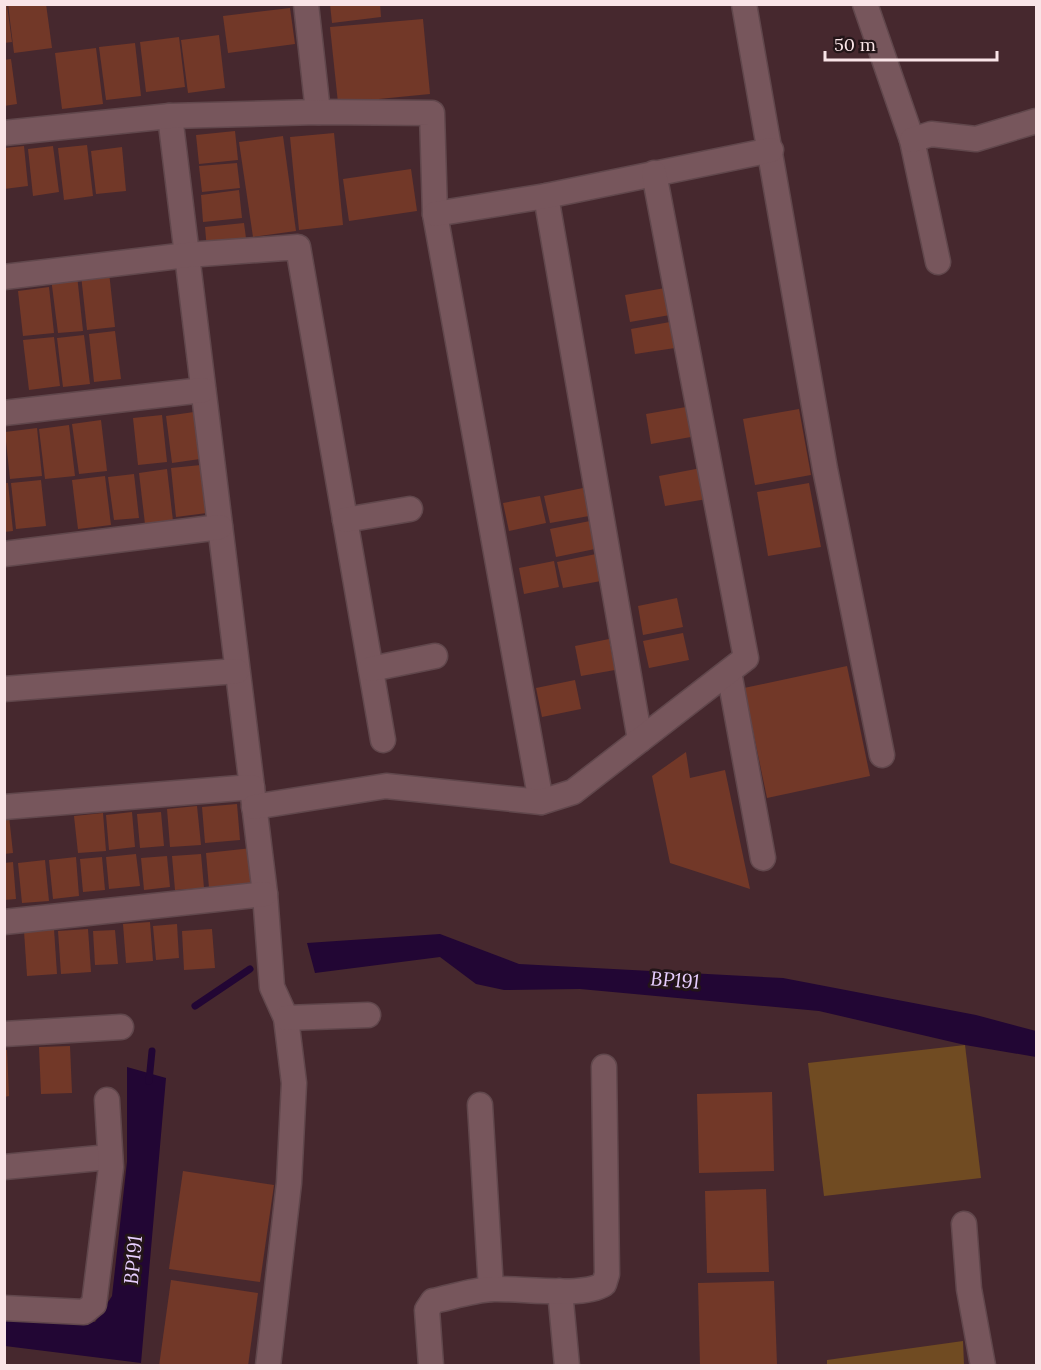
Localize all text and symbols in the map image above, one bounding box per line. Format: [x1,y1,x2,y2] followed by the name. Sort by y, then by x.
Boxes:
[825,24,998,62] scale bar
[834,33,876,56] text: 50 m
[650,965,701,994] water label: BP191
[118,1234,147,1286] water label: BP191

